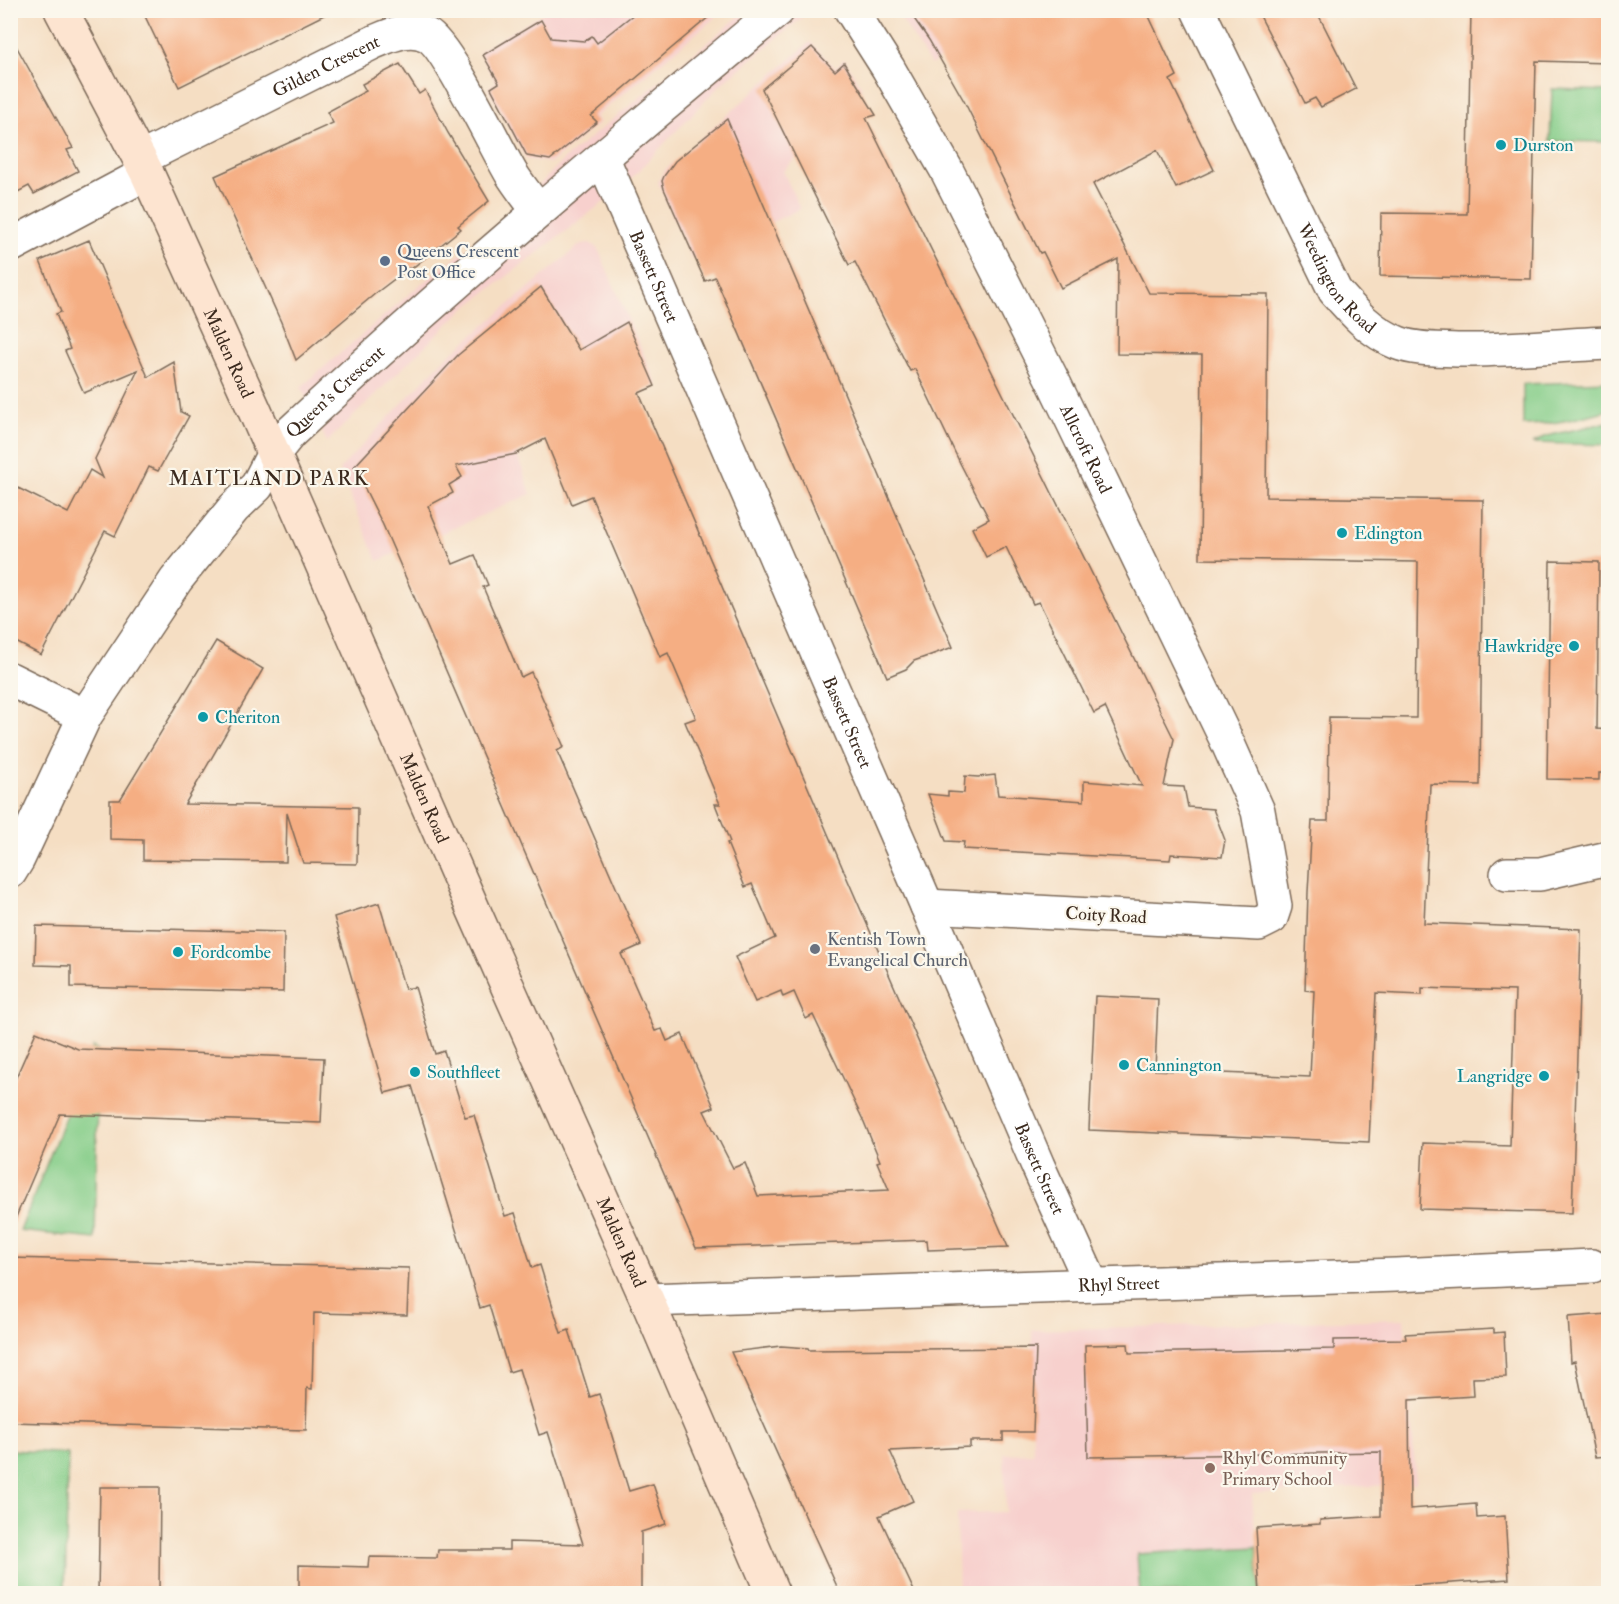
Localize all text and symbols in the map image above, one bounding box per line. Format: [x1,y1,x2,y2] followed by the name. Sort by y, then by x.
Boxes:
[269,30,383,103] street label: Gilden Crescent
[1513,134,1574,157] place label: Durston
[1494,138,1508,152] marker: Durston
[1291,219,1381,339] street label: Weedington Road
[623,227,684,326] street label: Bassett Street
[397,240,519,284] place label: Queens Crescent Post Office
[378,254,392,268] marker: Queens Crescent Post Office
[198,305,259,402] street label: Malden Road
[281,341,390,443] street label: Queen's Crescent
[1054,400,1117,497] street label: Allcroft Road
[168,465,370,492] district label: MAITLAND PARK
[1354,522,1422,545] place label: Edington
[1335,526,1349,540] marker: Edington
[1484,635,1562,658] place label: Hawkridge
[1567,639,1581,653] marker: Hawkridge
[817,673,877,772] street label: Bassett Street
[215,706,280,729] place label: Cheriton
[196,710,210,724] marker: Cheriton
[394,749,454,847] street label: Malden Road
[1065,902,1147,929] street label: Coity Road
[827,928,968,972] place label: Kentish Town Evangelical Church
[190,941,272,964] place label: Fordcombe
[808,942,822,956] marker: Kentish Town Evangelical Church
[171,945,185,959] marker: Fordcombe
[1136,1054,1222,1077] place label: Cannington
[1117,1058,1131,1072] marker: Cannington
[427,1061,501,1084] place label: Southfleet
[408,1065,422,1079] marker: Southfleet
[1457,1065,1532,1088] place label: Langridge
[1537,1069,1551,1083] marker: Langridge
[1009,1119,1070,1218] street label: Bassett Street
[591,1194,651,1291] street label: Malden Road
[1077,1272,1160,1298] street label: Rhyl Street
[1222,1447,1348,1491] place label: Rhyl Community Primary School
[1203,1461,1217,1475] marker: Rhyl Community Primary School

